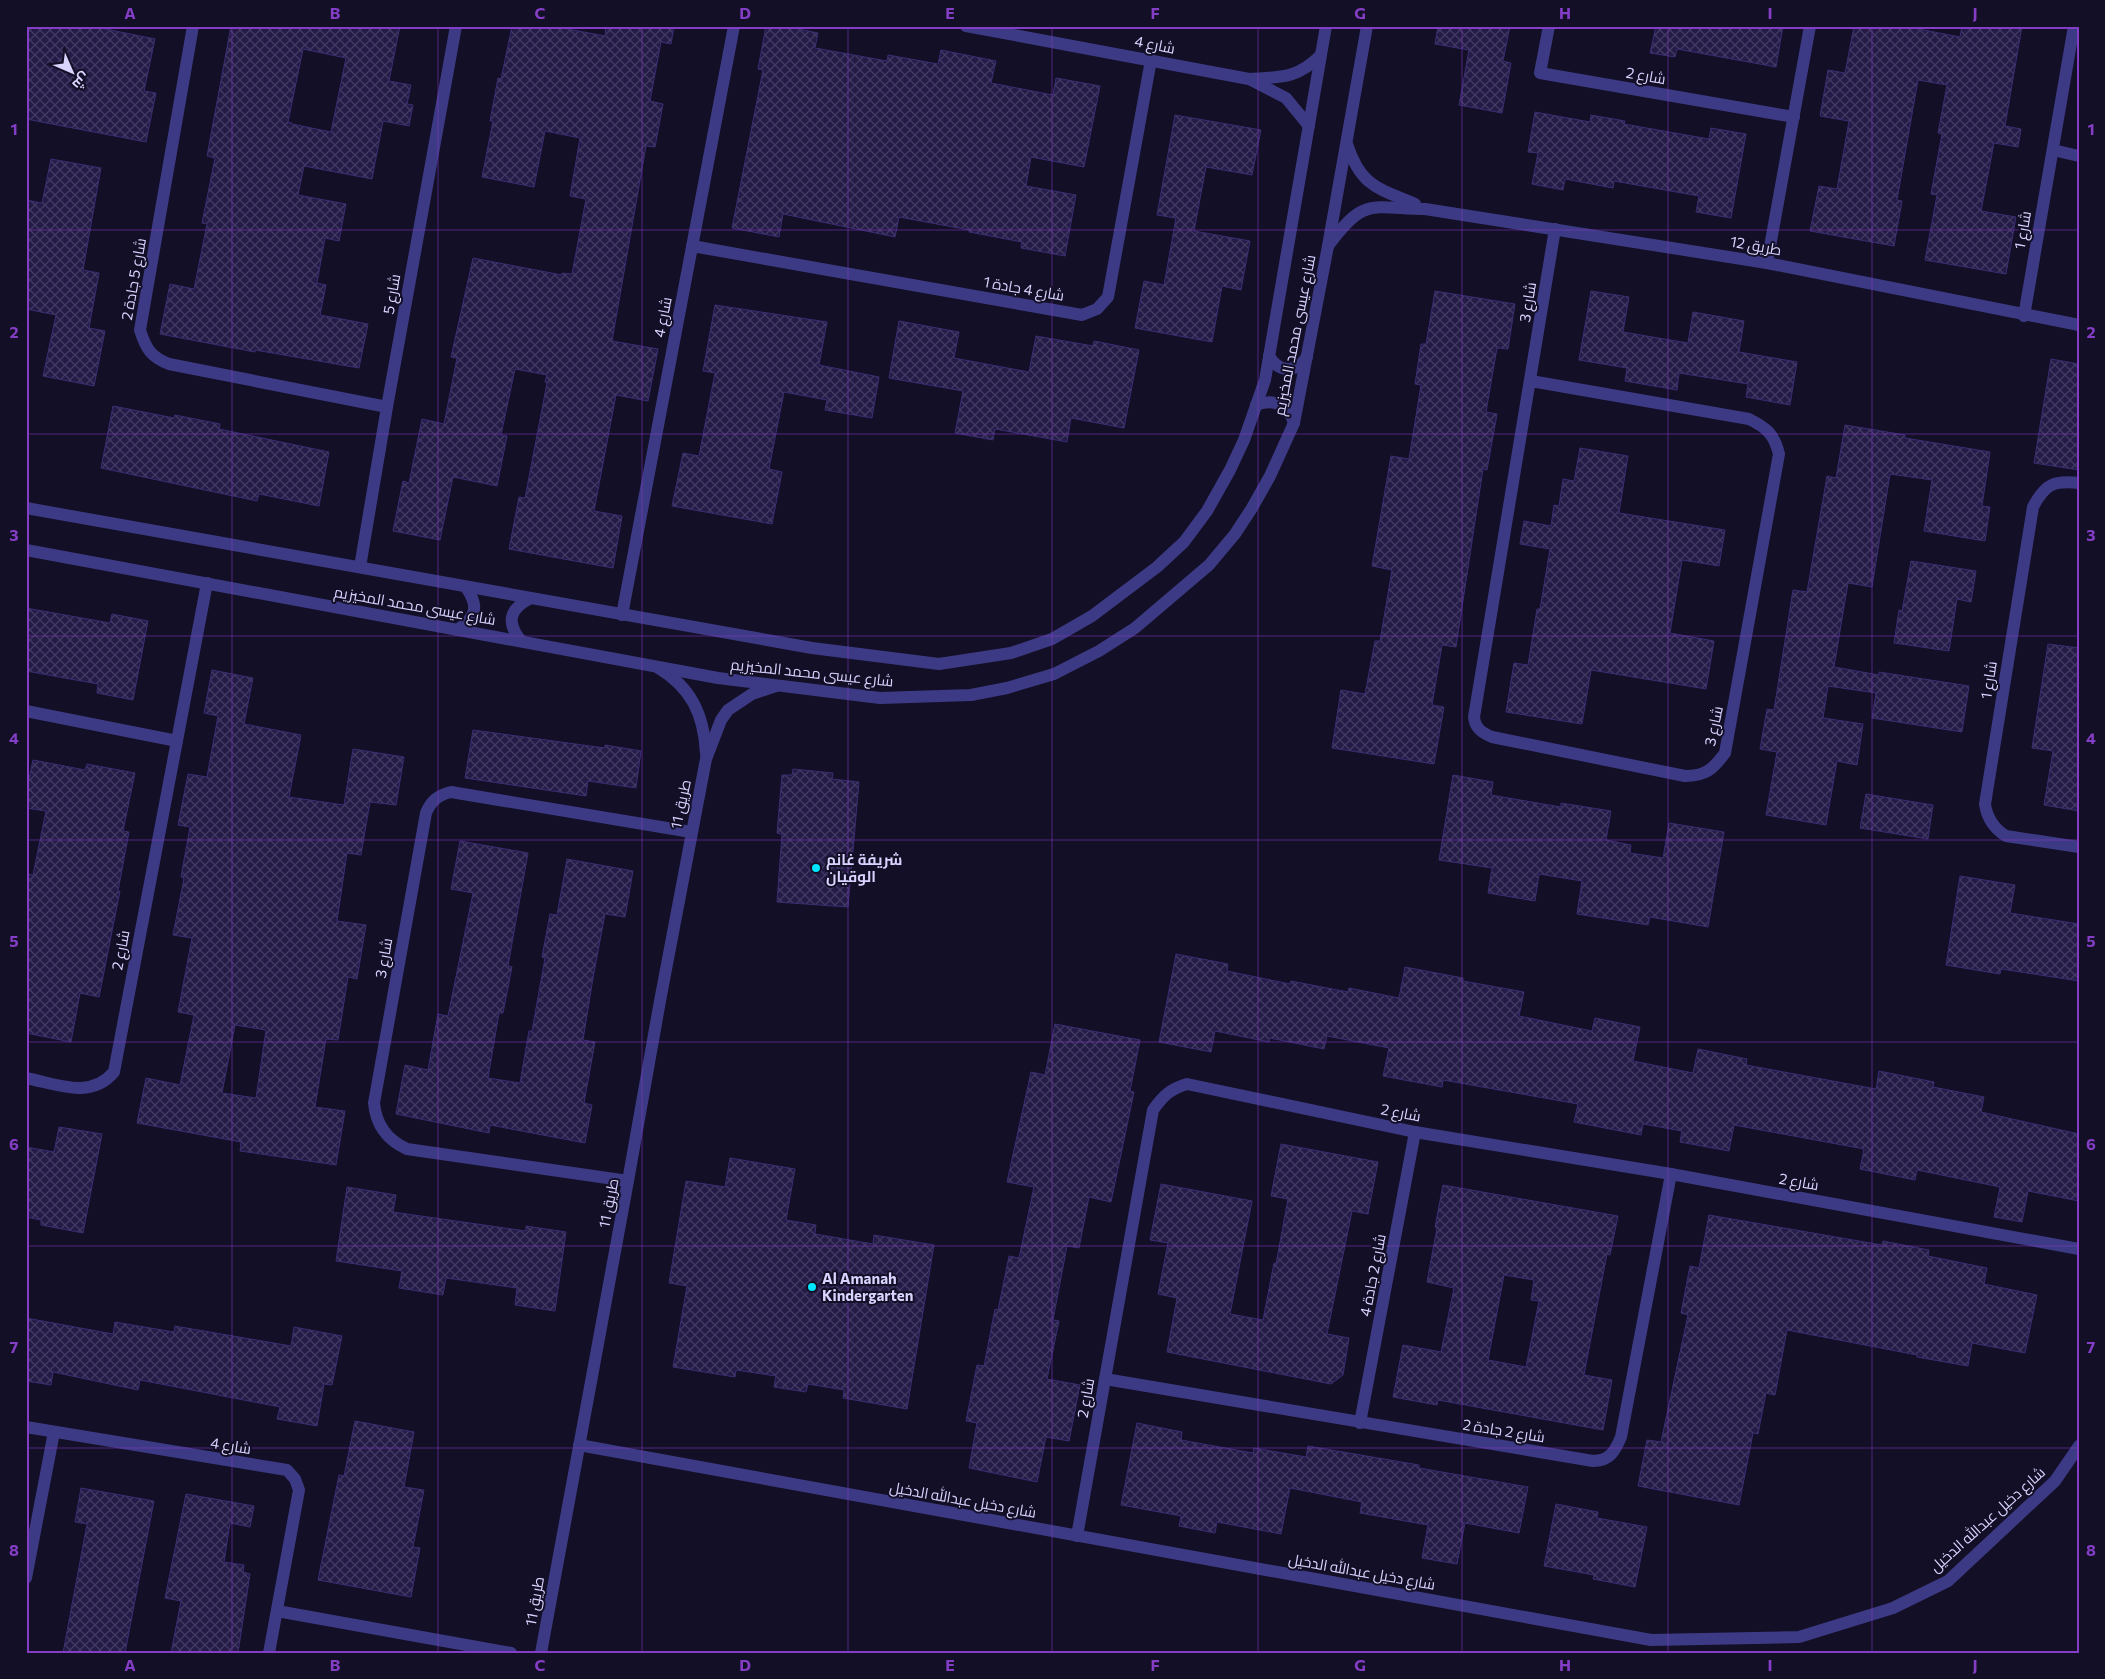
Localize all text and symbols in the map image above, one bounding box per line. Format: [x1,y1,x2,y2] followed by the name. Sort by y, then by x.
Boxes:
[124,3,136,22] text: A
[330,3,341,22] text: B
[535,3,546,22] text: C
[739,3,751,22] text: D
[945,3,955,22] text: E
[1150,3,1160,22] text: F
[1354,3,1366,22] text: G
[1559,3,1571,22] text: H
[1767,3,1773,22] text: I
[1972,3,1978,22] text: J
[1133,31,1177,60] street label: شارع 4
[48,48,98,98] north arrow
[1624,63,1667,90] street label: شارع 2
[68,68,94,94] text: ش
[10,119,18,138] text: 1
[2087,119,2095,138] text: 1
[2010,210,2037,251] street label: شارع 1
[1729,232,1783,260] street label: طريق 12
[117,236,152,322] street label: شارع 5 جادة 2
[1270,253,1321,418] street label: شارع عيسى محمد المخيزيم
[379,272,406,316] street label: شارع 5
[982,272,1066,307] street label: شارع 4 جادة 1
[1515,281,1542,324] street label: شارع 3
[649,295,678,339] street label: شارع 4
[9,322,19,341] text: 2
[2086,322,2096,341] text: 2
[9,525,19,544] text: 3
[2086,525,2096,544] text: 3
[332,582,497,631] street label: شارع عيسى محمد المخيزيم
[729,654,894,692] street label: شارع عيسى محمد المخيزيم
[1976,660,2003,701] street label: شارع 1
[1700,704,1729,748] street label: شارع 3
[9,728,19,747] text: 4
[2086,728,2096,747] text: 4
[666,778,696,831] street label: طريق 11
[826,850,902,886] place label: شريفة غانم الوقيان
[810,862,822,874] marker: شريفة غانم الوقيان
[107,929,136,972] street label: شارع 2
[9,931,19,950] text: 5
[2086,931,2096,950] text: 5
[371,936,398,980] street label: شارع 3
[1379,1099,1422,1128] street label: شارع 2
[9,1134,19,1153] text: 6
[2086,1134,2096,1153] text: 6
[1777,1169,1820,1196] street label: شارع 2
[594,1177,624,1230] street label: طريق 11
[1355,1232,1392,1318] street label: شارع 2 جادة 4
[822,1269,913,1304] place label: Al Amanah Kindergarten
[806,1281,818,1293] marker: Al Amanah Kindergarten
[10,1337,19,1356] text: 7
[2087,1337,2096,1356] text: 7
[1073,1377,1100,1420] street label: شارع 2
[1461,1415,1546,1448] street label: شارع 2 جادة 2
[209,1433,253,1460] street label: شارع 4
[1926,1463,2050,1578] street label: شارع دخيل عبدالله الدخيل
[888,1477,1038,1524] street label: شارع دخيل عبدالله الدخيل
[9,1540,19,1559] text: 8
[2086,1540,2096,1559] text: 8
[1287,1549,1437,1596] street label: شارع دخيل عبدالله الدخيل
[521,1575,549,1628] street label: طريق 11
[124,1655,136,1674] text: A
[330,1655,341,1674] text: B
[535,1655,546,1674] text: C
[739,1655,751,1674] text: D
[945,1655,955,1674] text: E
[1150,1655,1160,1674] text: F
[1354,1655,1366,1674] text: G
[1559,1655,1571,1674] text: H
[1767,1655,1773,1674] text: I
[1972,1655,1978,1674] text: J

